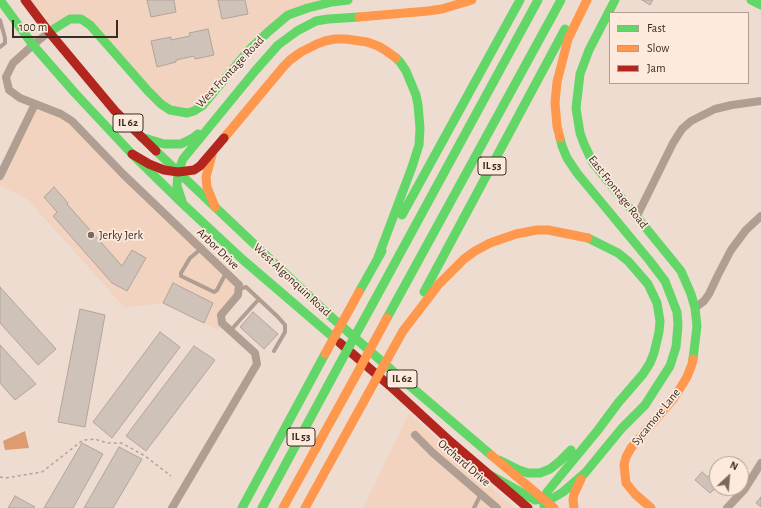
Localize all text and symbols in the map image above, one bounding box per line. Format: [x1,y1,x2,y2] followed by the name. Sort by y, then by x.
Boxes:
[14,12,120,38] scale bar
[609,12,749,84] legend
[19,21,47,33] text: 100 m
[647,22,666,34] text: Fast
[193,33,267,111] street label: West Frontage Road
[647,42,669,54] text: Slow
[647,62,666,74] text: Jam
[113,114,143,132] road number: IL 62
[585,153,651,231] street label: East Frontage Road
[478,157,506,175] road number: IL 53
[194,225,242,273] street label: Arbor Drive
[99,228,143,242] place label: Jerky Jerk
[86,230,96,240] marker: Jerky Jerk
[250,240,334,320] street label: West Algonquin Road
[387,370,417,388] road number: IL 62
[629,386,683,448] street label: Sycamore Lane
[287,428,315,446] road number: IL 53
[435,436,493,490] street label: Orchard Drive
[709,456,749,496] north arrow
[728,459,740,472] text: N

